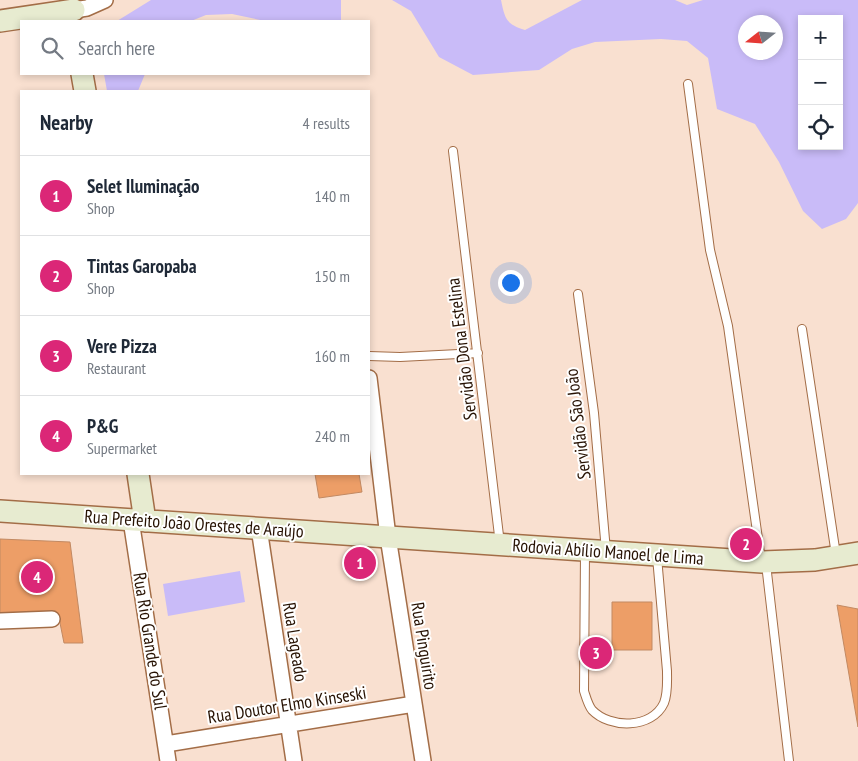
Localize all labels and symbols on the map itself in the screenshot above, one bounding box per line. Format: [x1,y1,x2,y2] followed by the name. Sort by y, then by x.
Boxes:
[738,15,783,60] north arrow
[498,270,524,296] your location
[441,277,482,421] street label: Servidão Dona Estelina
[559,367,596,481] street label: Servidão São João
[84,504,305,543] street label: Rua Prefeito João Orestes de Araújo
[730,525,762,563] pin: 2
[512,533,704,570] street label: Rodovia Abílio Manoel de Lima
[344,544,376,582] pin: 1
[21,558,53,596] pin: 4
[128,571,173,712] street label: Rua Rio Grande do Sul
[278,601,313,683] street label: Rua Lageado
[406,601,443,692] street label: Rua Pinguirito
[580,634,612,672] pin: 3
[206,681,368,728] street label: Rua Doutor Elmo Kinseski

